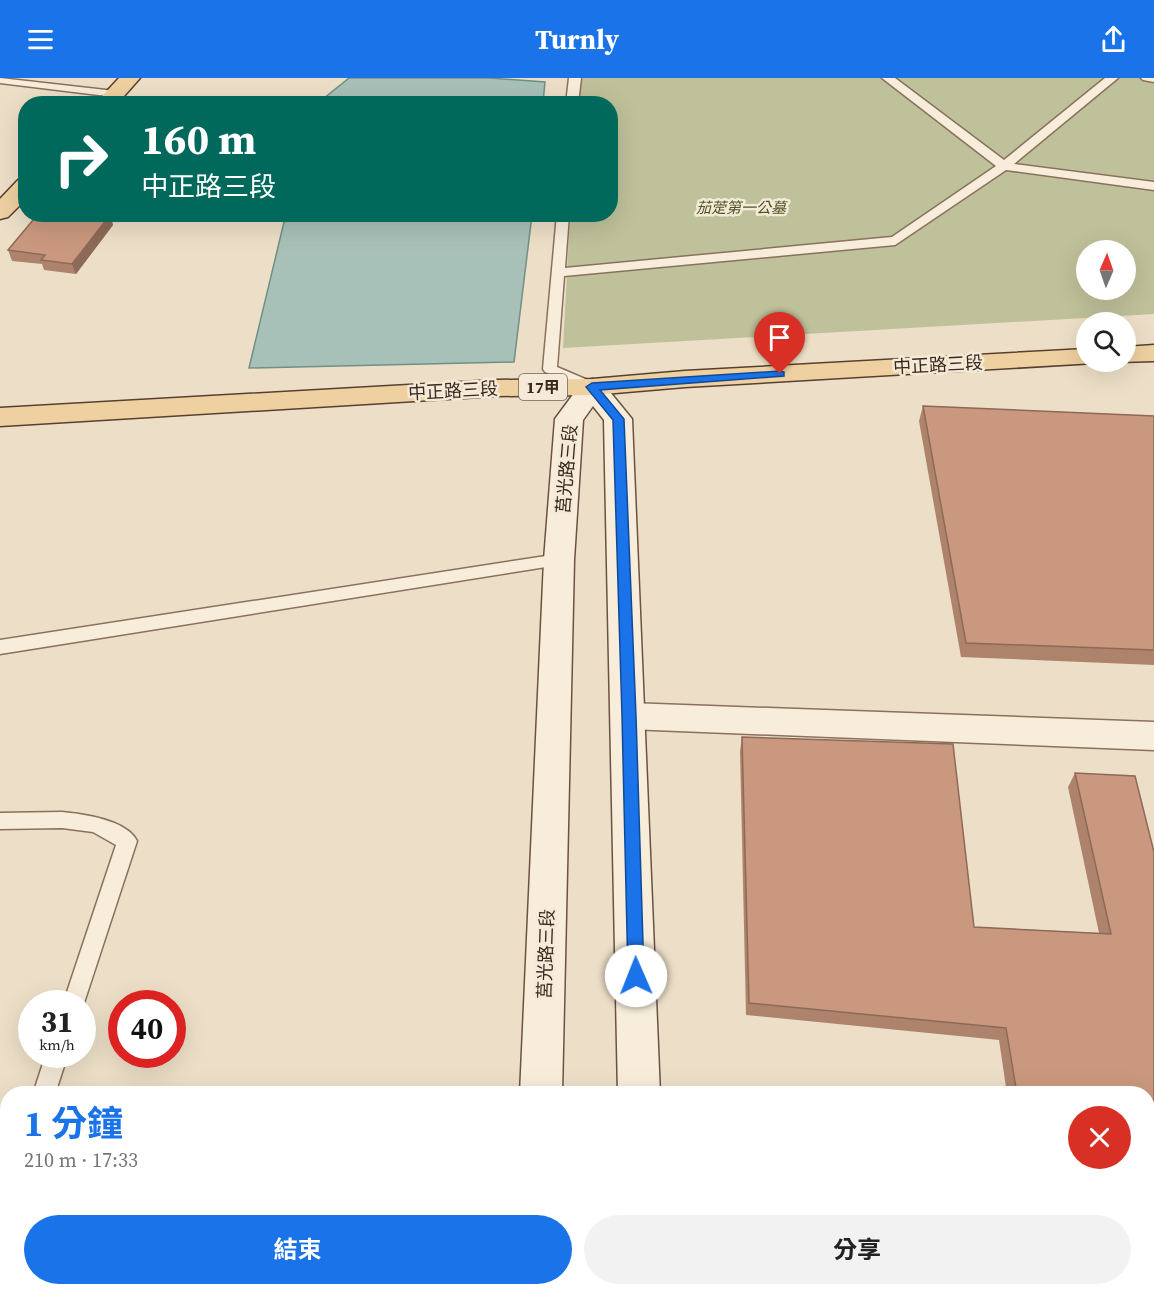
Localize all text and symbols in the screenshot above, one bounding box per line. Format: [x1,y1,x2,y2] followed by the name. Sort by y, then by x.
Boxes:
[535,21,619,58] text: Turnly
[24,23,57,56] icon: menu
[1097,23,1130,56] icon: share
[141,110,256,168] text: 160 m
[42,120,120,198] icon: right
[141,168,276,205] text: 中正路三段
[696,197,789,218] park label: 茄萣第一公墓
[1076,240,1136,300] north arrow
[1076,240,1136,372] map controls
[754,312,805,374] pin
[1076,312,1136,372] button: search
[763,321,796,354] icon: arrive
[892,350,984,379] street label: 中正路三段
[519,374,567,400] road number: 17甲
[407,376,499,405] street label: 中正路三段
[550,423,583,515] street label: 莒光路三段
[531,909,560,999] street label: 莒光路三段
[604,944,668,1008] position arrow
[108,990,186,1068] speed limit sign: 40
[41,1001,73,1042] text: 31
[39,1034,75,1055] text: km/h
[24,1099,123,1148] text: 1 分鐘
[1068,1106,1131,1169] button: close
[24,1146,138,1174] text: 210 m · 17:33
[24,1215,572,1284] button: 結束
[584,1215,1131,1284] button: 分享

